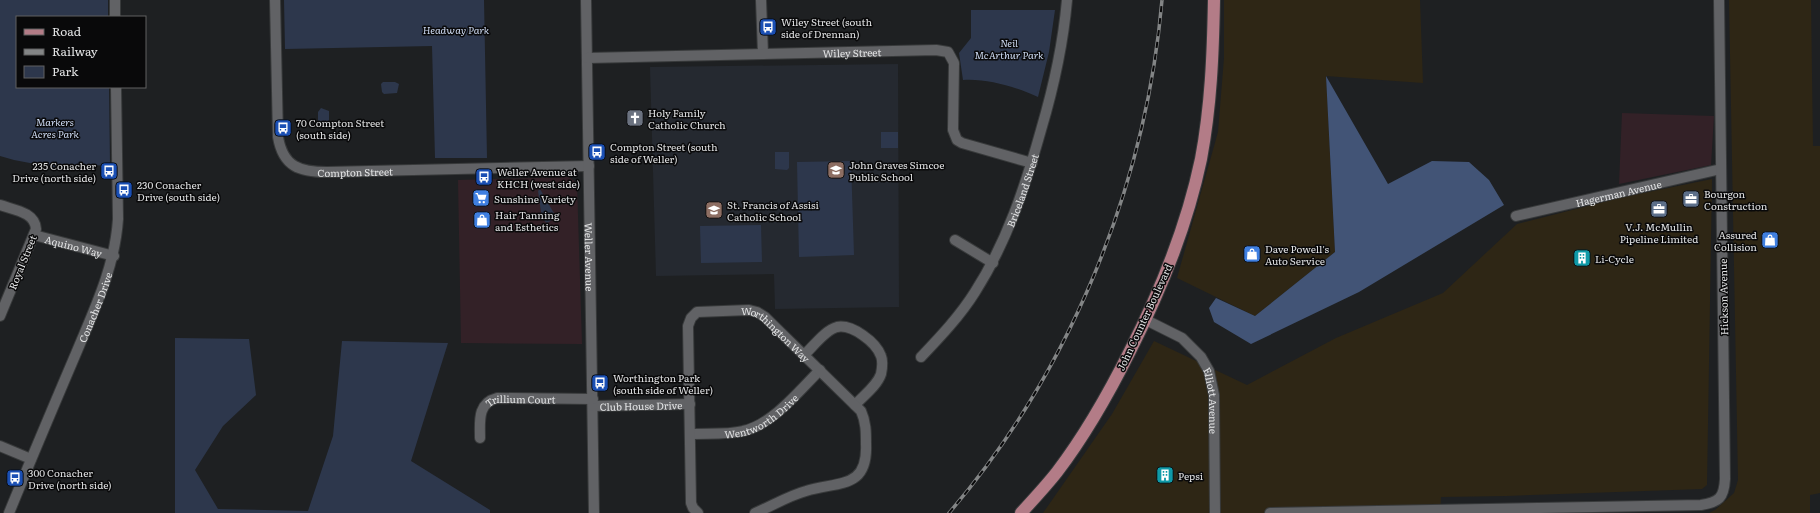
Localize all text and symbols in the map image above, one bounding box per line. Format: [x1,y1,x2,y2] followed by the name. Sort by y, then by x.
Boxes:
[781,14,872,41] place label: Wiley Street (south side of Drennan)
[16,16,146,88] legend
[758,17,778,37] bus stop icon: Wiley Street (south side of Drennan)
[52,22,82,40] text: Road
[423,22,490,37] park label: Headway Park
[975,35,1044,62] park label: Neil McArthur Park
[52,42,98,60] text: Railway
[822,44,882,60] street label: Wiley Street
[52,62,79,80] text: Park
[648,105,726,132] place label: Holy Family Catholic Church
[625,108,645,128] church icon: Holy Family Catholic Church
[31,114,80,141] park label: Markers Acres Park
[296,115,384,142] place label: 70 Compton Street (south side)
[273,118,293,138] bus stop icon: 70 Compton Street (south side)
[610,139,718,166] place label: Compton Street (south side of Weller)
[587,142,607,162] bus stop icon: Compton Street (south side of Weller)
[1002,152,1041,229] street label: Briceland Street
[849,157,944,184] place label: John Graves Simcoe Public School
[12,158,96,185] place label: 235 Conacher Drive (north side)
[826,160,846,180] school or university icon: John Graves Simcoe Public School
[99,161,119,181] bus stop icon: 235 Conacher Drive (north side)
[317,163,393,180] street label: Compton Street
[497,164,580,191] place label: Weller Avenue at KHCH (west side)
[474,167,494,187] bus stop icon: Weller Avenue at KHCH (west side)
[1574,175,1663,210] street label: Hagerman Avenue
[137,177,220,204] place label: 230 Conacher Drive (south side)
[114,180,134,200] bus stop icon: 230 Conacher Drive (south side)
[1704,186,1768,213] place label: Bourgon Construction
[471,188,491,208] supermarket icon: Sunshine Variety
[1681,189,1701,209] office icon: Bourgon Construction
[494,191,576,206] place label: Sunshine Variety
[727,197,820,224] place label: St. Francis of Assisi Catholic School
[1649,199,1669,219] office icon: V.J. McMullin Pipeline Limited
[704,200,724,220] school or university icon: St. Francis of Assisi Catholic School
[495,207,560,234] place label: Hair Tanning and Esthetics
[472,210,492,230] shop icon: Hair Tanning and Esthetics
[1620,219,1698,246] place label: V.J. McMullin Pipeline Limited
[582,223,598,291] street label: Weller Avenue
[1714,227,1757,254] place label: Assured Collision
[1760,230,1780,250] shop icon: Assured Collision
[43,231,104,260] street label: Aquino Way
[4,232,40,292] street label: Royal Street
[1265,241,1330,268] place label: Dave Powell's Auto Service
[1242,244,1262,264] shop icon: Dave Powell's Auto Service
[1572,248,1592,268] building icon: Li-Cycle
[1595,251,1634,266] place label: Li-Cycle
[1715,258,1731,336] street label: Hickson Avenue
[1113,261,1175,373] street label: John Counter Boulevard
[74,270,115,345] street label: Conacher Drive
[741,302,814,365] street label: Worthington Way
[1201,364,1222,434] street label: Elliott Avenue
[613,370,713,397] place label: Worthington Park (south side of Weller)
[590,373,610,393] bus stop icon: Worthington Park (south side of Weller)
[481,390,556,410] street label: Trillium Court
[724,390,801,441] street label: Wentworth Drive
[599,397,683,413] street label: Club House Drive
[28,465,112,492] place label: 300 Conacher Drive (north side)
[1155,465,1175,485] building icon: Pepsi
[5,468,25,488] bus stop icon: 300 Conacher Drive (north side)
[1178,468,1204,483] place label: Pepsi

